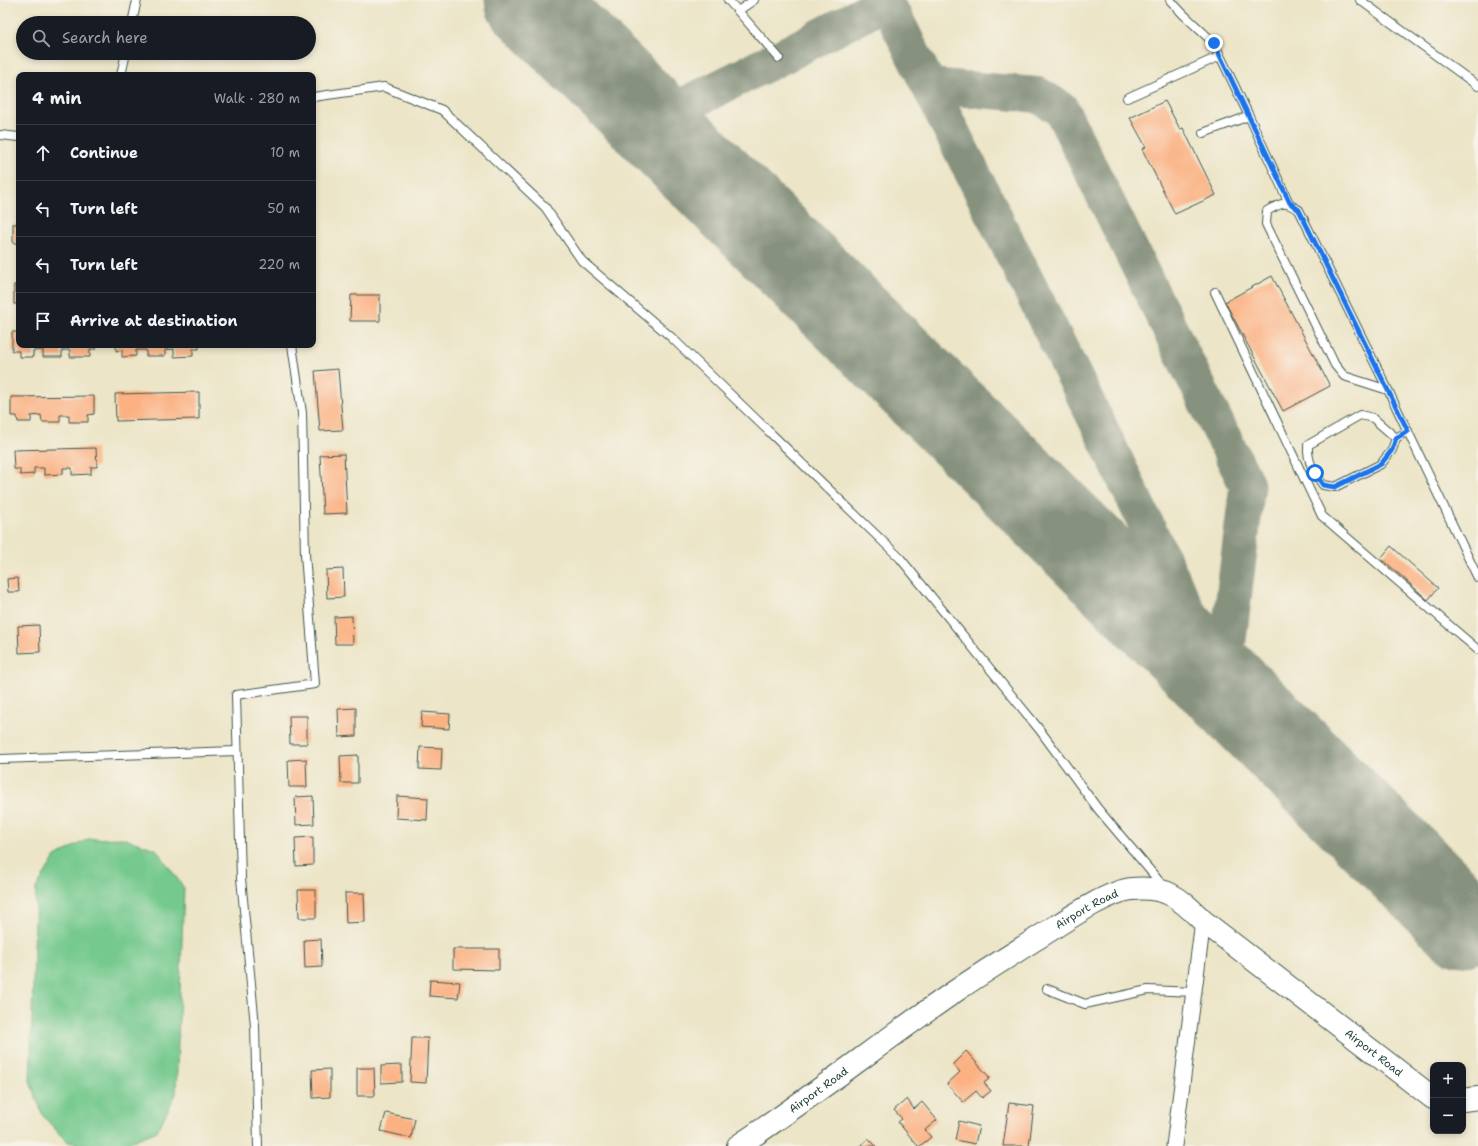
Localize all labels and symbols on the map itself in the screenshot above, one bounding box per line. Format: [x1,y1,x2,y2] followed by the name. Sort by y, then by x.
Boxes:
[1205,34,1223,52] route end
[1306,464,1324,482] route start
[1052,885,1120,932] street label: Airport Road
[1342,1025,1406,1080] street label: Airport Road
[786,1063,851,1116] street label: Airport Road

